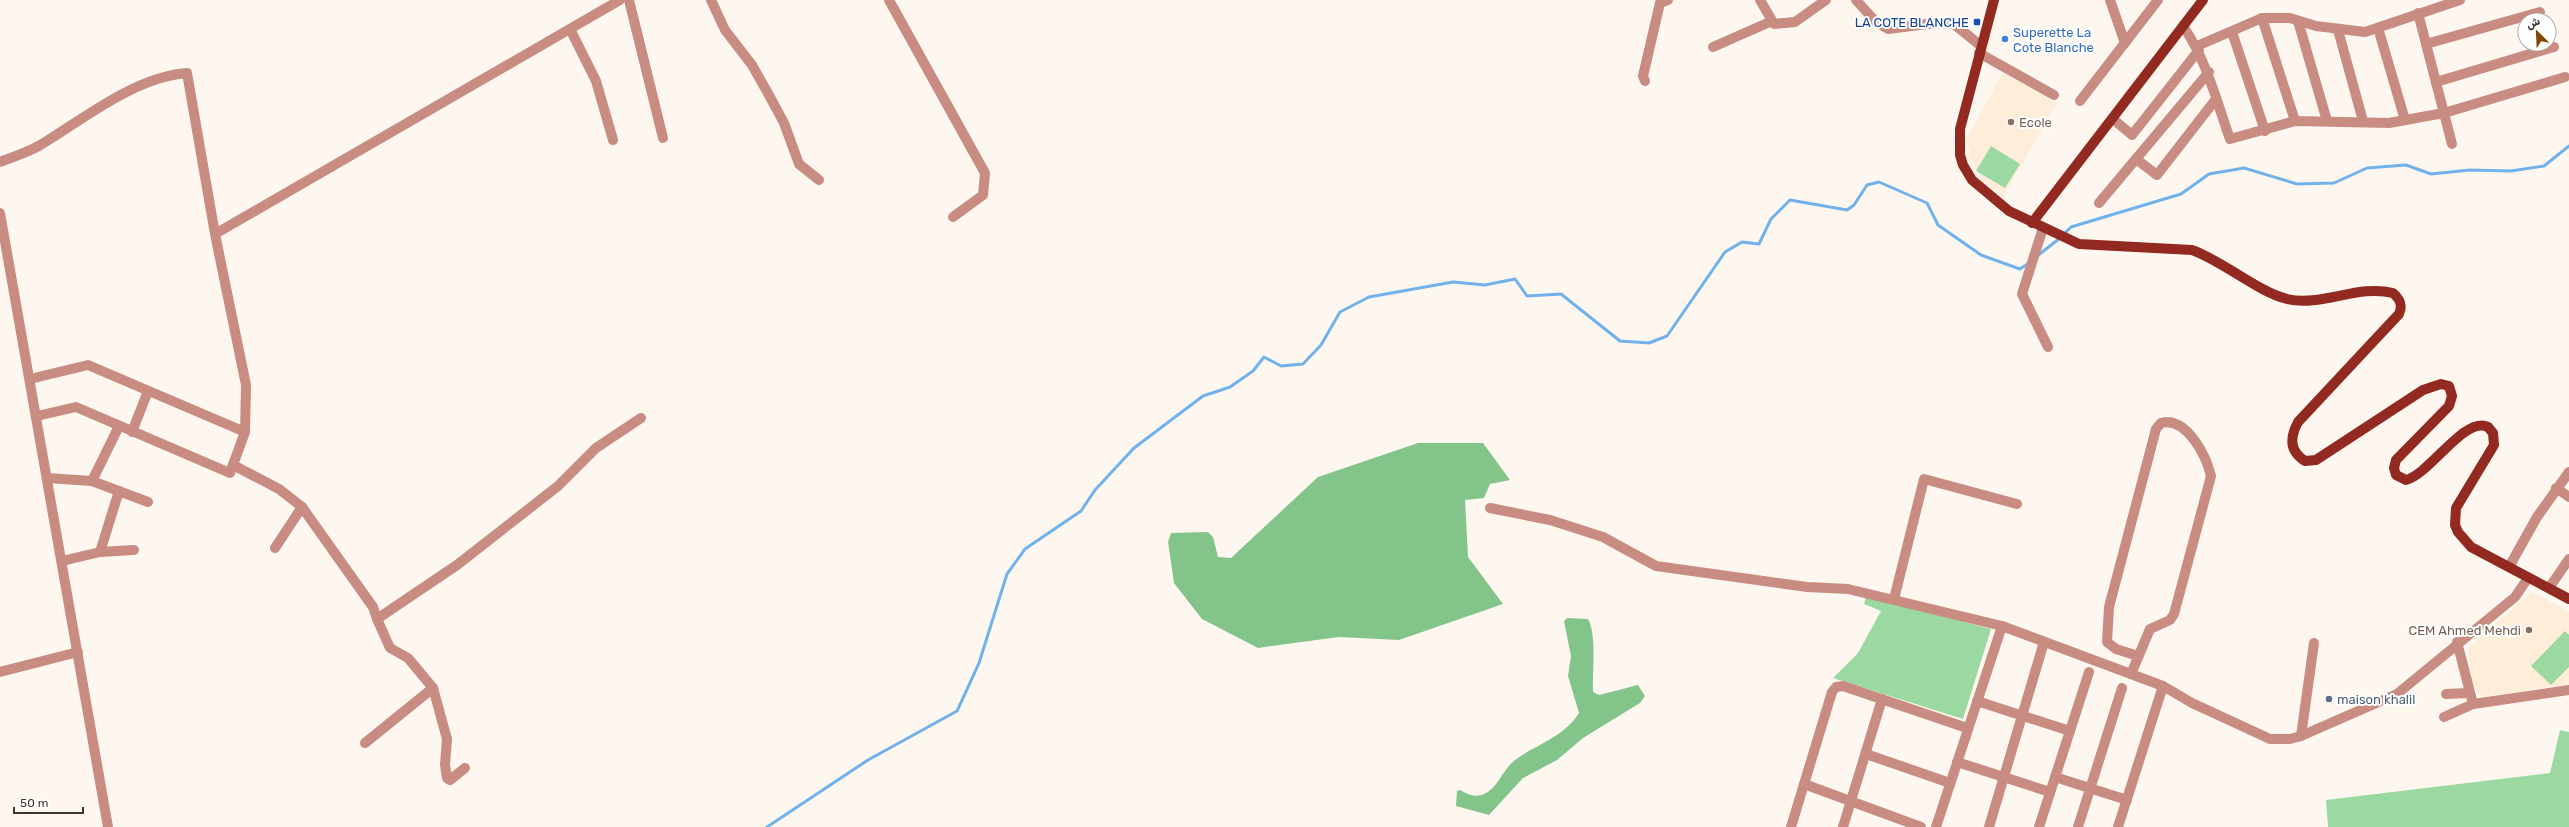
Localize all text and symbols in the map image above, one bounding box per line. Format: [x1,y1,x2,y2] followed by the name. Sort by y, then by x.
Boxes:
[2517,12,2557,52] north arrow
[1855,15,1969,30] place label: LA COTE BLANCHE
[2524,15,2542,32] text: ش
[1972,17,1982,27] marker: LA COTE BLANCHE
[2013,25,2094,55] place label: Superette La Cote Blanche
[2000,34,2010,44] marker: Superette La Cote Blanche
[2019,115,2052,130] place label: Ecole
[2006,117,2016,127] marker: Ecole
[2409,623,2521,638] place label: CEM Ahmed Mehdi
[2524,625,2534,635] marker: CEM Ahmed Mehdi
[2337,692,2415,707] place label: maison khalil
[2324,694,2334,704] marker: maison khalil
[14,789,83,815] scale bar
[20,796,48,810] text: 50 m

